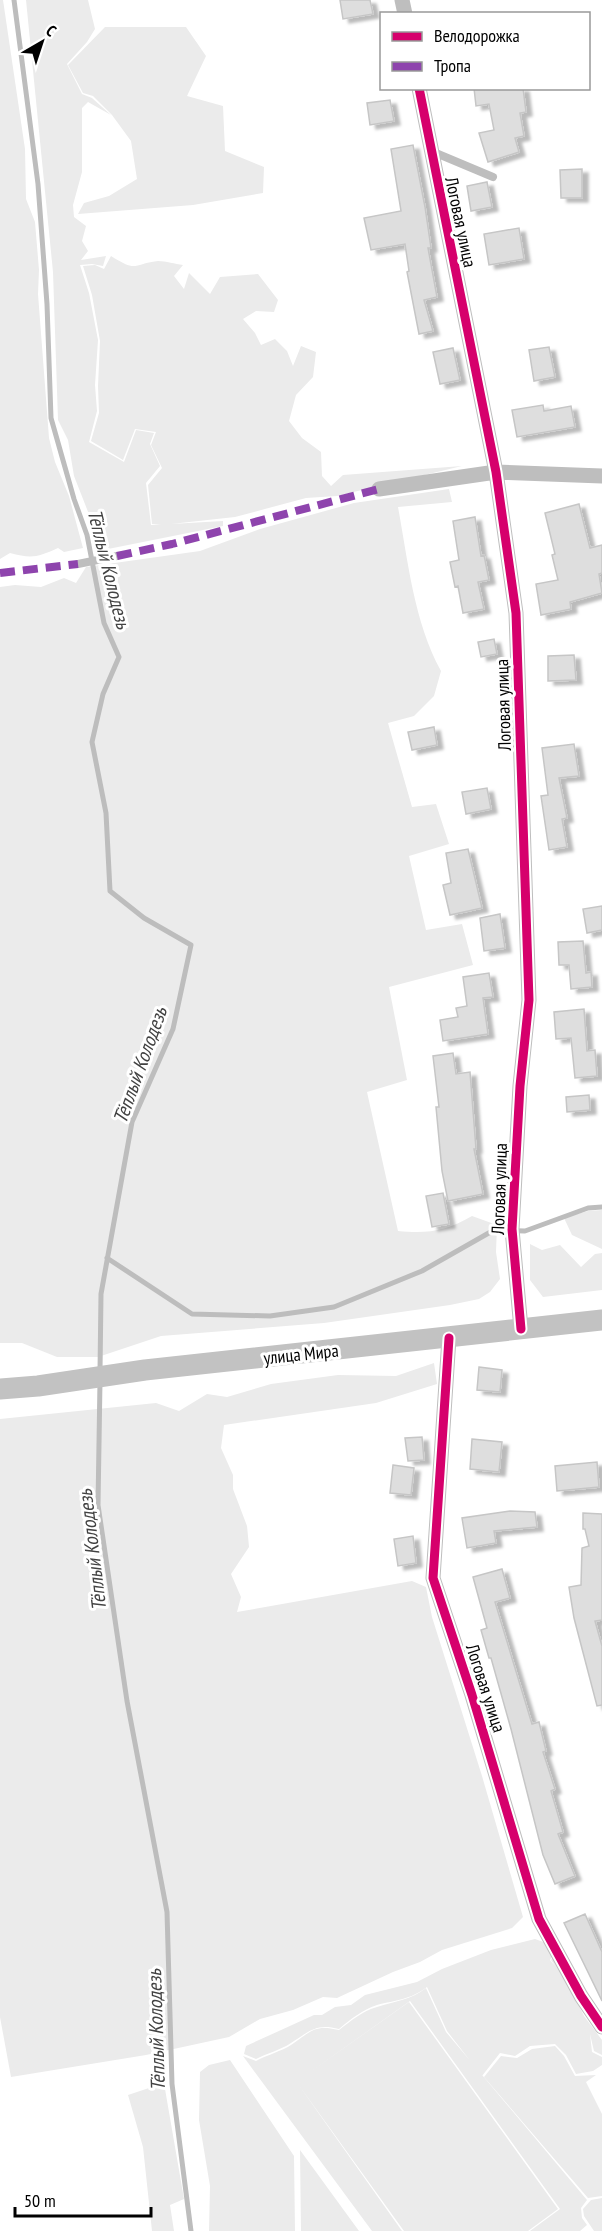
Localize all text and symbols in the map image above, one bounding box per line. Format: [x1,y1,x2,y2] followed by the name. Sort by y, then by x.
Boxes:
[12,12,72,72] north arrow
[380,12,590,90] legend
[42,20,61,41] text: С
[434,24,520,47] text: Велодорожка
[434,54,471,77] text: Тропа
[440,174,482,269] street label: Логовая улица
[82,507,137,633] water label: Тёплый Колодезь
[490,659,516,752] street label: Логовая улица
[107,1002,174,1127] water label: Тёплый Колодезь
[486,1143,512,1236] street label: Логовая улица
[262,1339,340,1369] street label: улица Мира
[71,1486,112,1612] water label: Тёплый Колодезь
[461,1640,511,1735] street label: Логовая улица
[141,1967,171,2091] water label: Тёплый Колодезь
[15,2180,152,2218] scale bar
[24,2189,56,2212] text: 50 m

